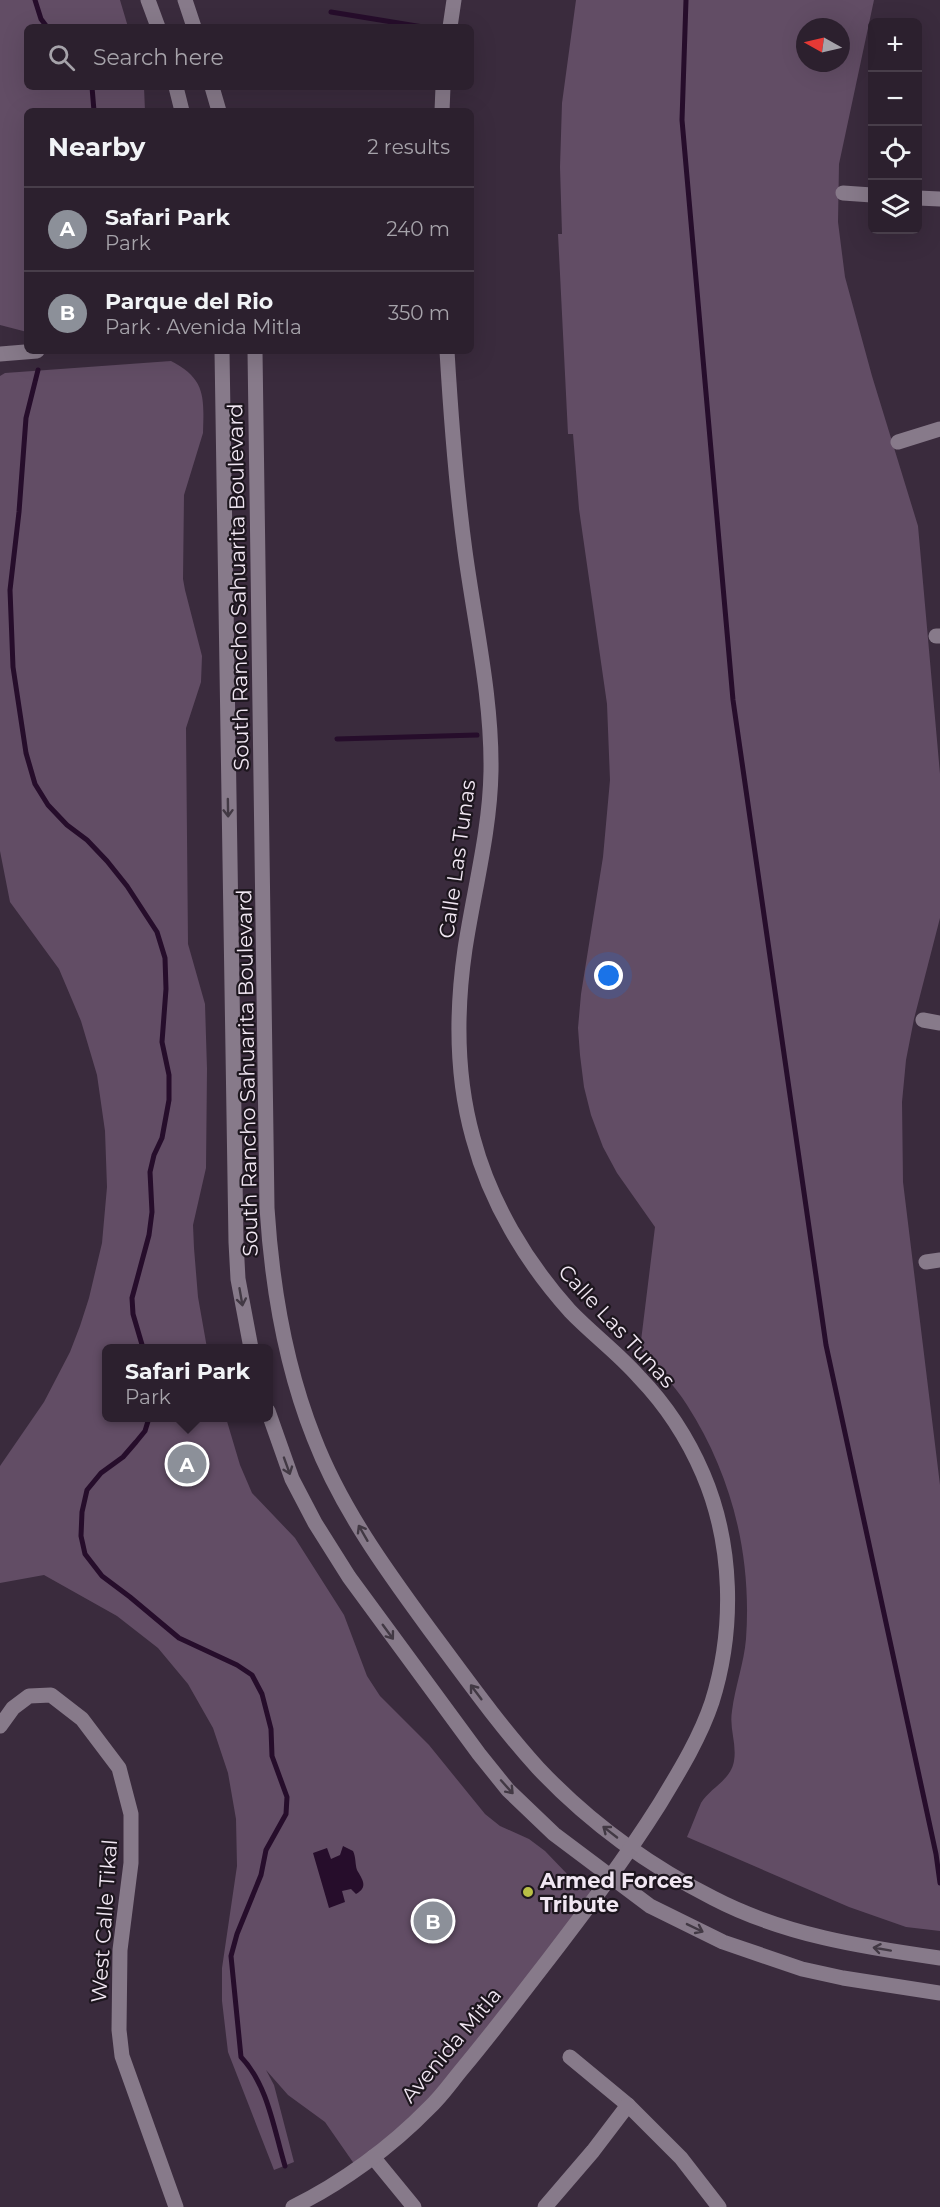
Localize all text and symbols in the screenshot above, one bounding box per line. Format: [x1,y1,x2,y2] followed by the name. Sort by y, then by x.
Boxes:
[796,18,850,72] north arrow
[868,18,922,234] map controls
[868,18,922,72] button: +
[24,24,474,90] search box
[45,41,78,74] icon: search
[93,44,224,71] text: Search here
[868,72,922,126] button: −
[868,126,922,180] button: locate
[48,131,145,163] text: Nearby
[367,135,450,159] text: 2 results
[868,180,922,234] button: layers
[105,204,230,231] text: Safari Park
[60,217,75,241] text: A
[386,217,450,241] text: 240 m
[105,231,151,255] text: Park
[105,288,273,315] text: Parque del Rio
[60,301,75,325] text: B
[388,301,450,325] text: 350 m
[105,315,302,339] text: Park · Avenida Mitla
[222,403,254,771] street label: South Rancho Sahuarita Boulevard
[433,778,481,940] street label: Calle Las Tunas
[222,798,234,818] one-way arrow
[231,889,263,1257] street label: South Rancho Sahuarita Boulevard
[594,961,623,990] your location
[553,1259,681,1393] street label: Calle Las Tunas
[236,1287,247,1306] one-way arrow
[102,1344,273,1422] popup
[125,1358,250,1385] text: Safari Park
[125,1385,171,1409] text: Park
[168,1442,207,1486] pin: A
[283,1456,294,1475] one-way arrow
[357,1525,369,1542] one-way arrow
[382,1623,394,1640] one-way arrow
[470,1684,483,1700] one-way arrow
[500,1779,514,1794] one-way arrow
[602,1826,618,1839] one-way arrow
[86,1838,122,2004] street label: West Calle Tikal
[539,1868,693,1917] place label: Armed Forces Tribute
[521,1885,535,1899] marker: Armed Forces Tribute
[414,1898,452,1944] pin: B
[685,1923,703,1935] one-way arrow
[873,1944,892,1955] one-way arrow
[396,1982,506,2108] street label: Avenida Mitla

